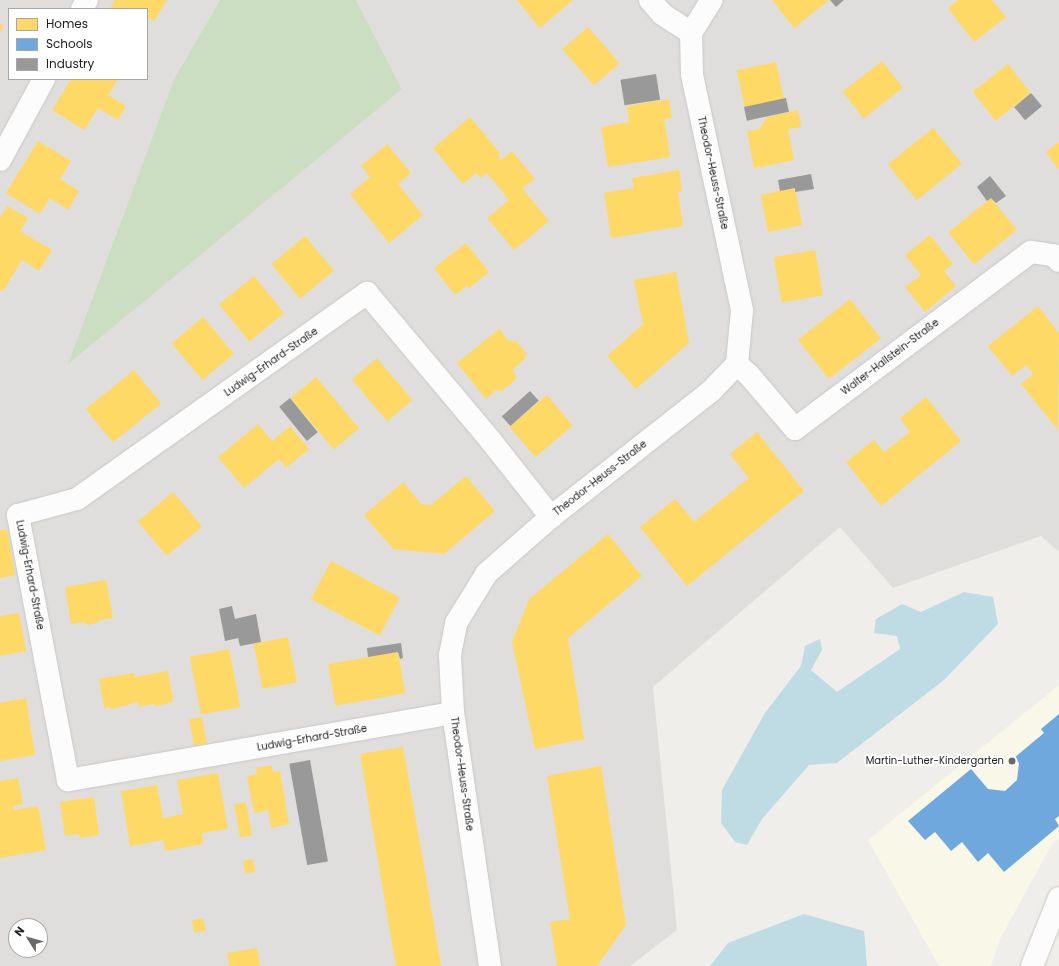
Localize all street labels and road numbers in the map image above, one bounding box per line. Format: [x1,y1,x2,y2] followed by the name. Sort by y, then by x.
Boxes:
[695,115,731,231] street label: Theodor-Heuss-Straße
[839,316,941,398] street label: Walter-Hallstein-Straße
[222,325,320,399] street label: Ludwig-Erhard-Straße
[551,438,649,518] street label: Theodor-Heuss-Straße
[13,519,47,631] street label: Ludwig-Erhard-Straße
[448,716,476,832] street label: Theodor-Heuss-Straße
[256,722,368,754] street label: Ludwig-Erhard-Straße

